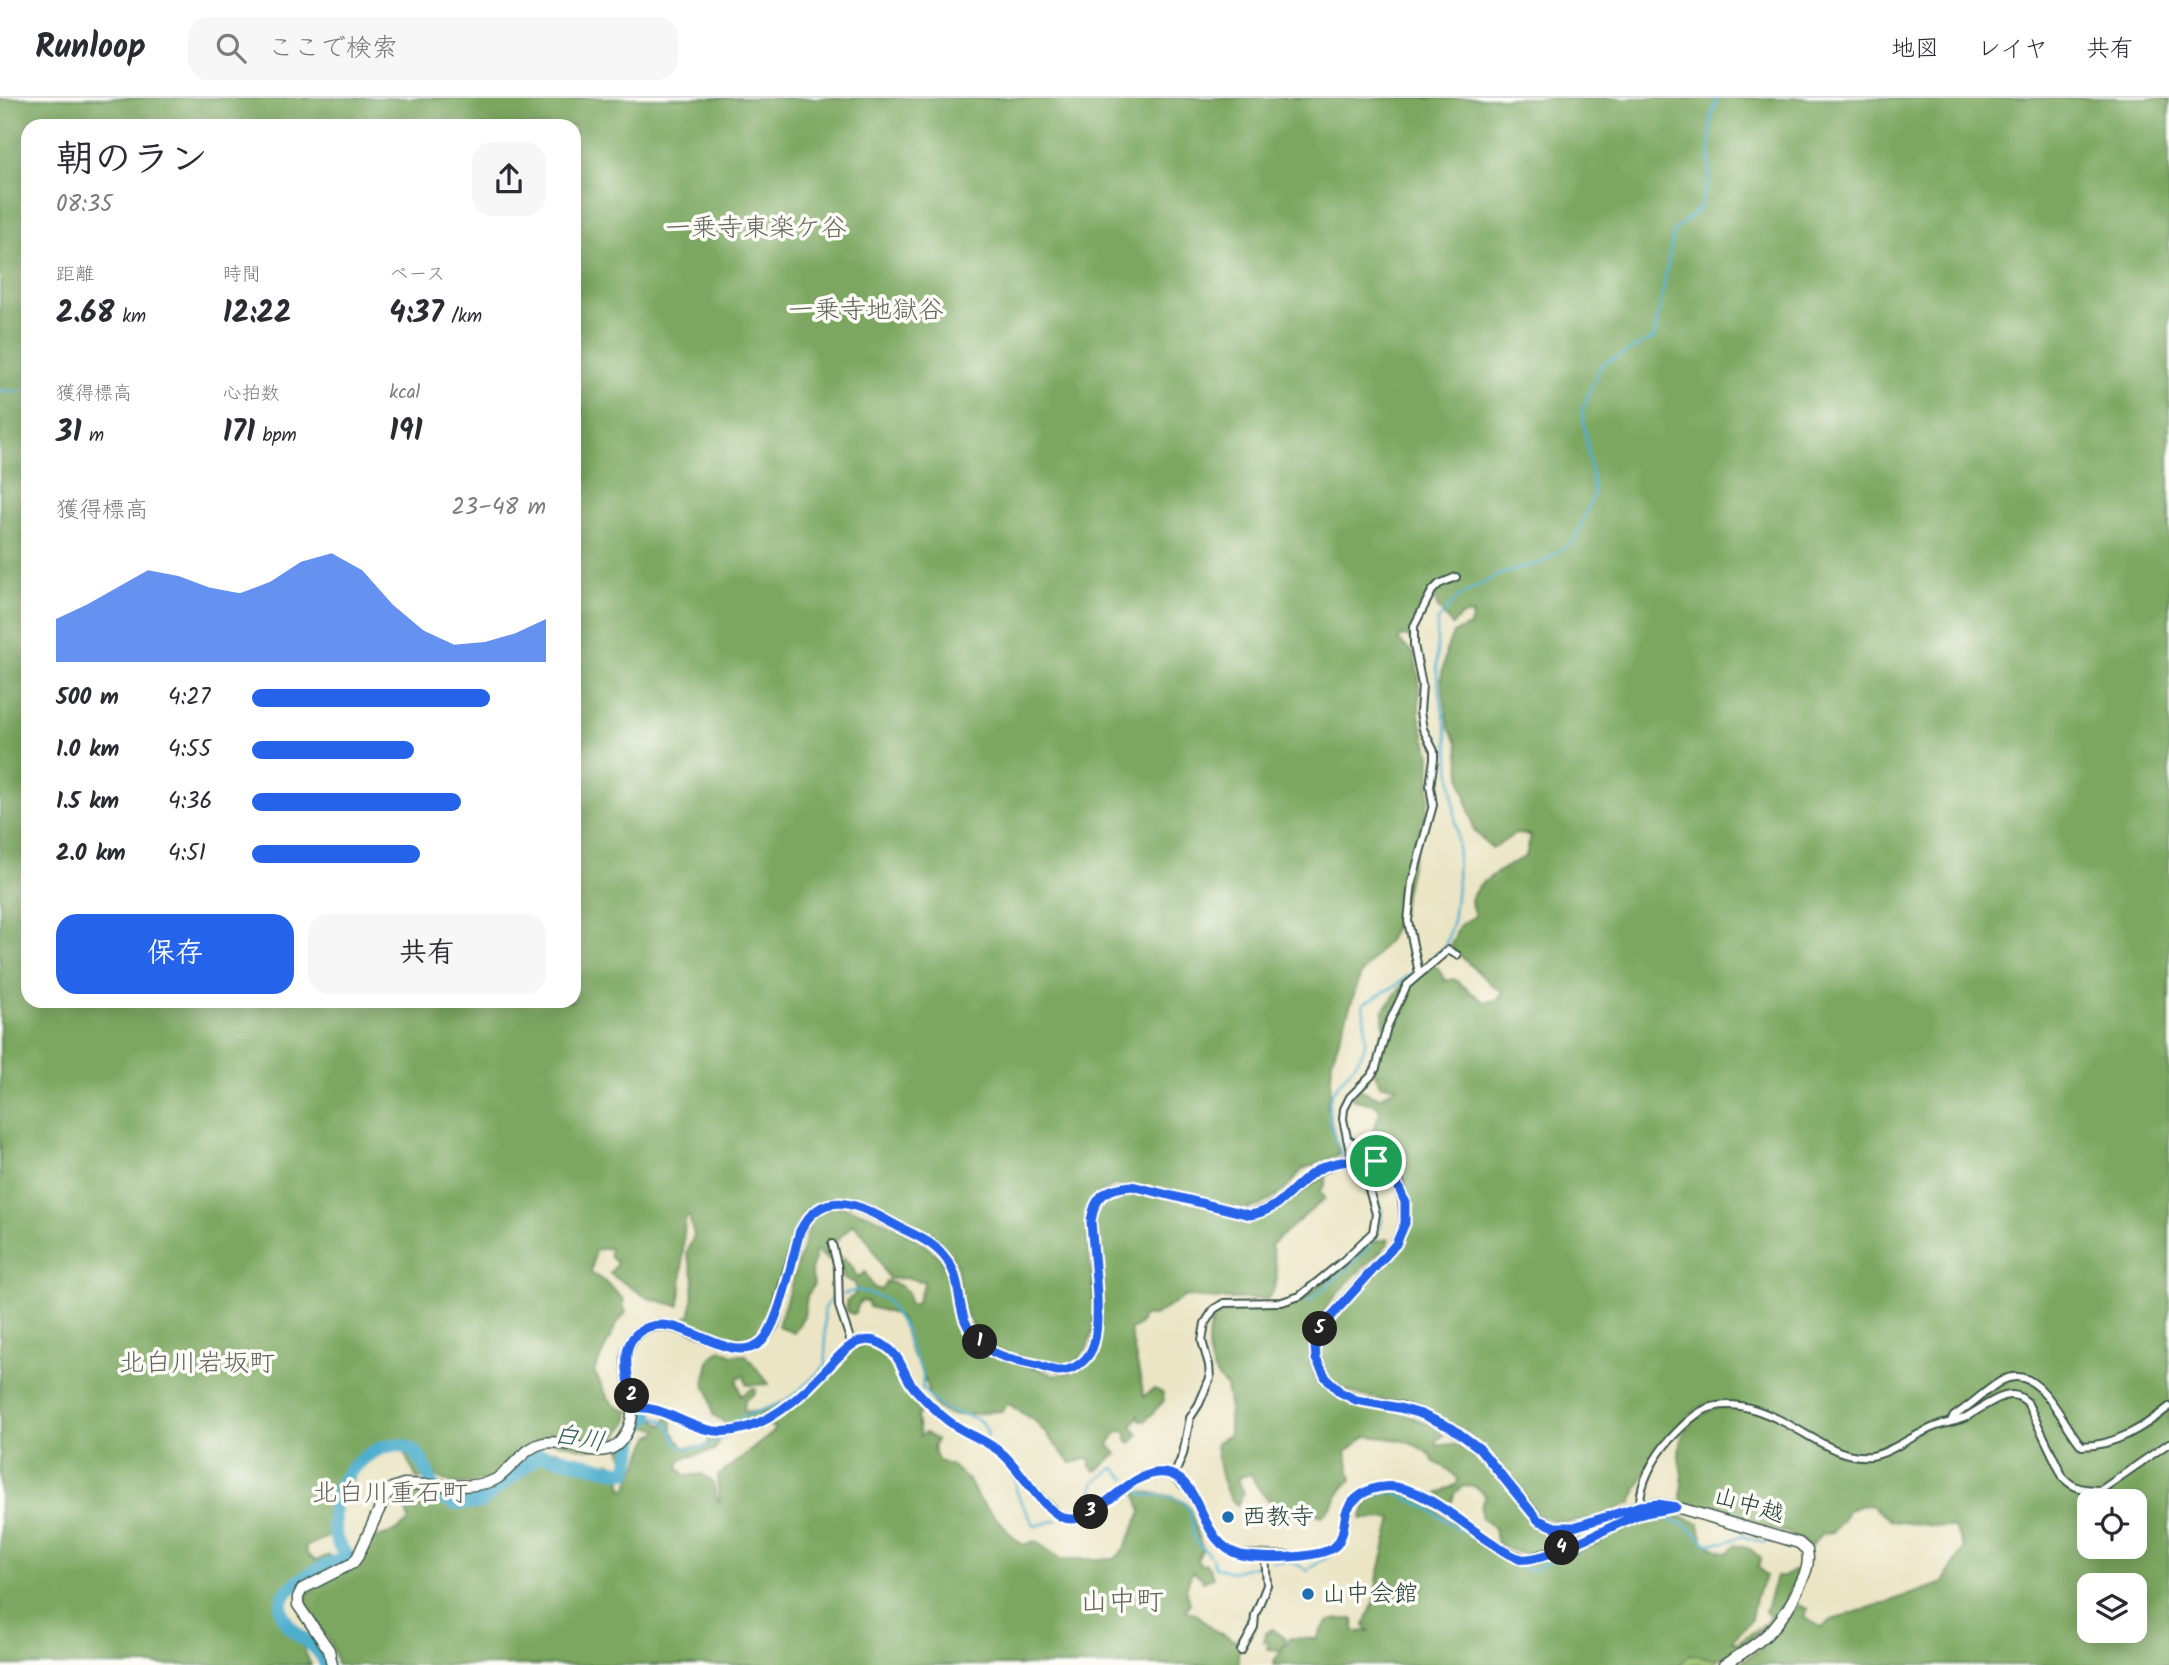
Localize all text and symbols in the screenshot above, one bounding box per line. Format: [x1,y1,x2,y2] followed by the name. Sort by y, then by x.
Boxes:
[188,17,678,80] search box
[35,22,146,75] text: Runloop
[268,28,398,70] text: ここで検索
[212,29,250,67] icon: search
[1891,30,1939,69] text: 地図
[1977,30,2048,69] text: レイヤ
[2086,30,2134,69] text: 共有
[56,131,208,191] text: 朝のラン
[472,142,546,216] button: share
[56,187,113,223] text: 08:35
[665,208,847,250] district label: 一乗寺東楽ケ谷
[56,260,94,290] text: 距離
[223,260,261,290] text: 時間
[389,260,445,290] text: ペース
[56,290,115,338] text: 2.68
[223,290,292,338] text: 12:22
[389,290,444,338] text: 4:37
[788,290,944,332] district label: 一乗寺地獄谷
[115,302,146,332] text: km
[444,302,482,332] text: /km
[389,378,420,408] text: kcal
[56,379,132,409] text: 獲得標高
[223,379,280,409] text: 心拍数
[389,408,423,456] text: 191
[56,409,81,457] text: 31
[223,409,255,457] text: 171
[81,421,104,451] text: m
[255,421,297,451] text: bpm
[451,490,546,526] text: 23–48 m
[56,493,148,529] text: 獲得標高
[56,680,119,716] text: 500 m
[168,680,210,716] text: 4:27
[56,732,119,768] text: 1.0 km
[168,732,211,768] text: 4:55
[56,784,119,820] text: 1.5 km
[168,784,212,820] text: 4:36
[56,836,126,872] text: 2.0 km
[168,836,206,872] text: 4:51
[56,914,294,994] button: 保存
[308,914,546,994] button: 共有
[1346,1131,1406,1191] pin
[1357,1142,1395,1180] icon: arrive
[1302,1312,1338,1346] pin: 5
[1315,1313,1324,1343] text: 5
[962,1324,998,1360] pin: 1
[977,1326,982,1356] text: 1
[119,1343,275,1385] district label: 北白川岩坂町
[614,1378,650,1414] pin: 2
[626,1380,637,1410] text: 2
[550,1414,608,1464] water label: 白川
[312,1473,468,1515] district label: 北白川重石町
[1709,1477,1789,1535] street label: 山中越
[2077,1489,2147,1643] map controls
[2077,1489,2147,1559] button: locate
[1074,1494,1108,1530] pin: 3
[1085,1496,1096,1526] text: 3
[1242,1498,1314,1537] place label: 西教寺
[1220,1509,1236,1525] marker: 西教寺
[1544,1530,1580,1566] pin: 4
[1556,1532,1567,1562] text: 4
[2077,1573,2147,1643] button: layers
[1322,1575,1418,1614] place label: 山中会館
[1080,1580,1164,1625] district label: 山中町
[1300,1586,1316,1602] marker: 山中会館

